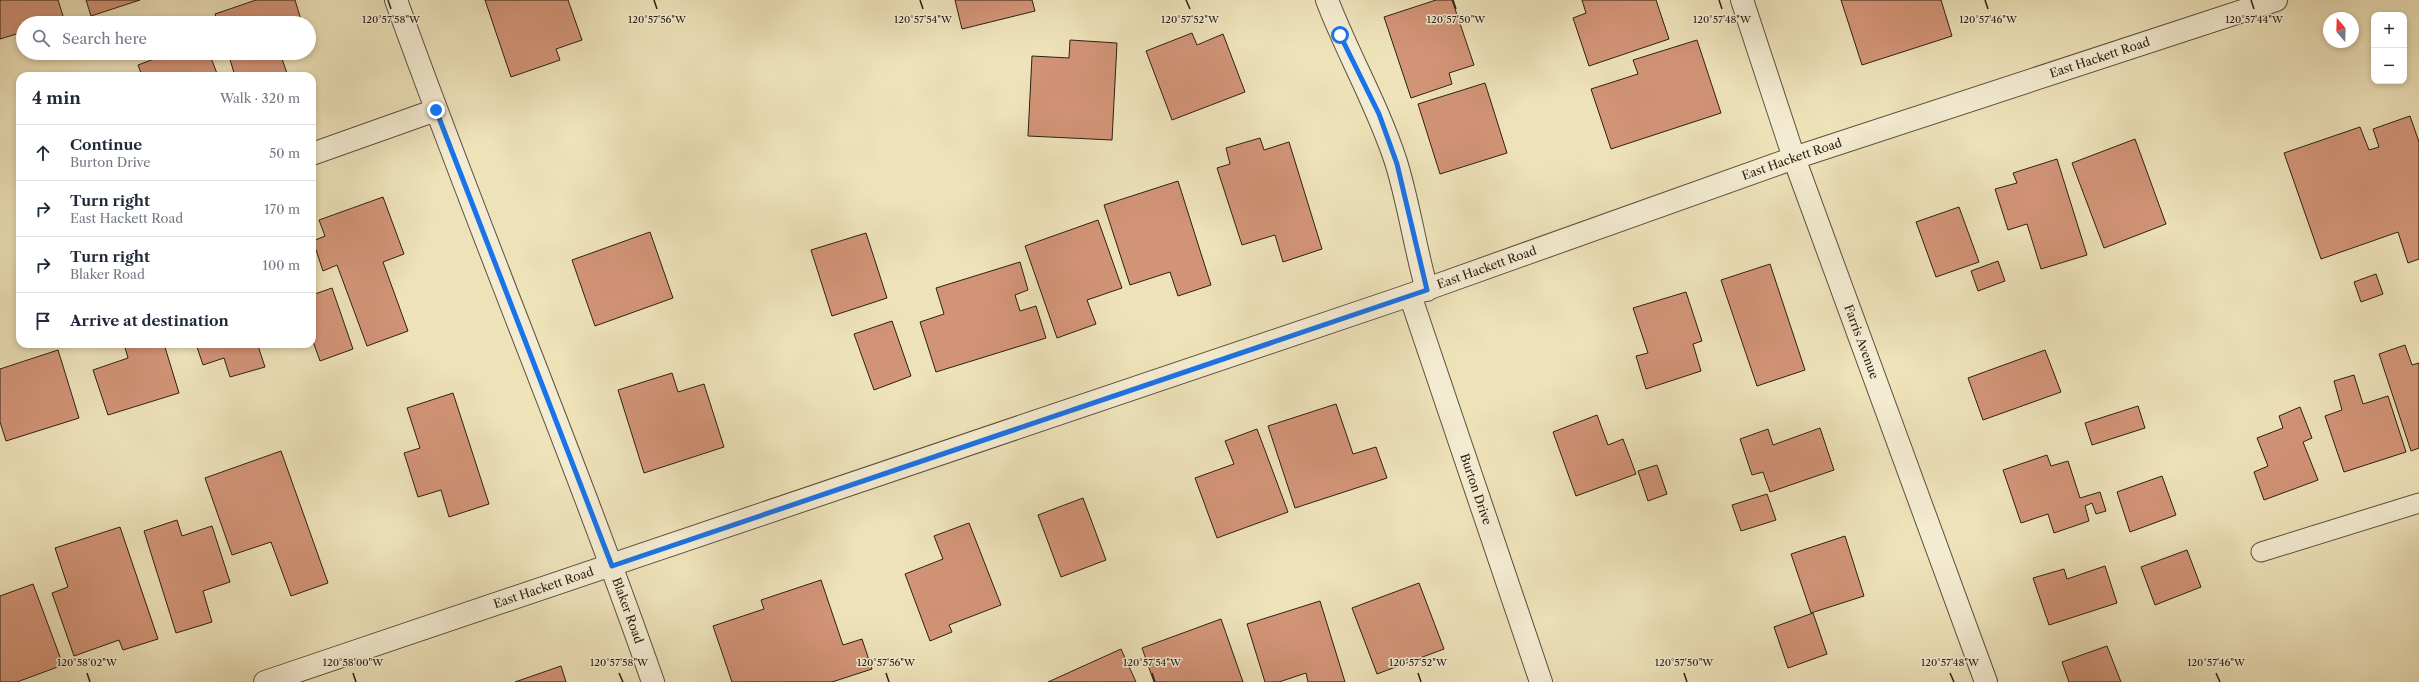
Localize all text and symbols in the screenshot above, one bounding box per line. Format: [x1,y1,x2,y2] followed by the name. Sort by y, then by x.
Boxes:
[2323,12,2359,48] north arrow
[2371,12,2407,84] map controls
[2371,12,2407,48] button: +
[362,13,421,26] text: 120°57'58"W
[628,13,687,26] text: 120°57'56"W
[894,13,953,26] text: 120°57'54"W
[1161,13,1220,26] text: 120°57'52"W
[1427,13,1486,26] text: 120°57'50"W
[1693,13,1752,26] text: 120°57'48"W
[1959,13,2018,26] text: 120°57'46"W
[2225,13,2284,26] text: 120°57'44"W
[16,16,316,60] search box
[1331,26,1349,44] route start
[30,27,52,49] icon: search
[62,29,147,48] text: Search here
[2047,34,2152,81] street label: East Hackett Road
[2371,48,2407,84] button: −
[32,88,81,108] text: 4 min
[220,90,300,106] text: Walk · 320 m
[427,101,445,119] route end
[70,135,142,154] text: Continue
[1740,135,1844,183] street label: East Hackett Road
[32,142,54,164] icon: ahead
[269,145,300,161] text: 50 m
[70,154,151,170] text: Burton Drive
[70,191,150,210] text: Turn right
[32,198,54,220] icon: right
[264,201,300,217] text: 170 m
[70,210,183,226] text: East Hackett Road
[1435,242,1539,292] street label: East Hackett Road
[70,247,150,266] text: Turn right
[32,254,54,276] icon: right
[262,257,300,273] text: 100 m
[70,266,145,282] text: Blaker Road
[1841,302,1882,381] street label: Farris Avenue
[32,310,54,332] icon: arrive
[70,311,229,330] text: Arrive at destination
[1457,451,1495,527] street label: Burton Drive
[491,563,596,611] street label: East Hackett Road
[609,575,647,646] street label: Blaker Road
[57,656,118,669] text: 120°58'02"W
[323,656,384,669] text: 120°58'00"W
[590,656,649,669] text: 120°57'58"W
[857,656,916,669] text: 120°57'56"W
[1123,656,1182,669] text: 120°57'54"W
[1389,656,1448,669] text: 120°57'52"W
[1655,656,1714,669] text: 120°57'50"W
[1921,656,1980,669] text: 120°57'48"W
[2187,656,2246,669] text: 120°57'46"W

